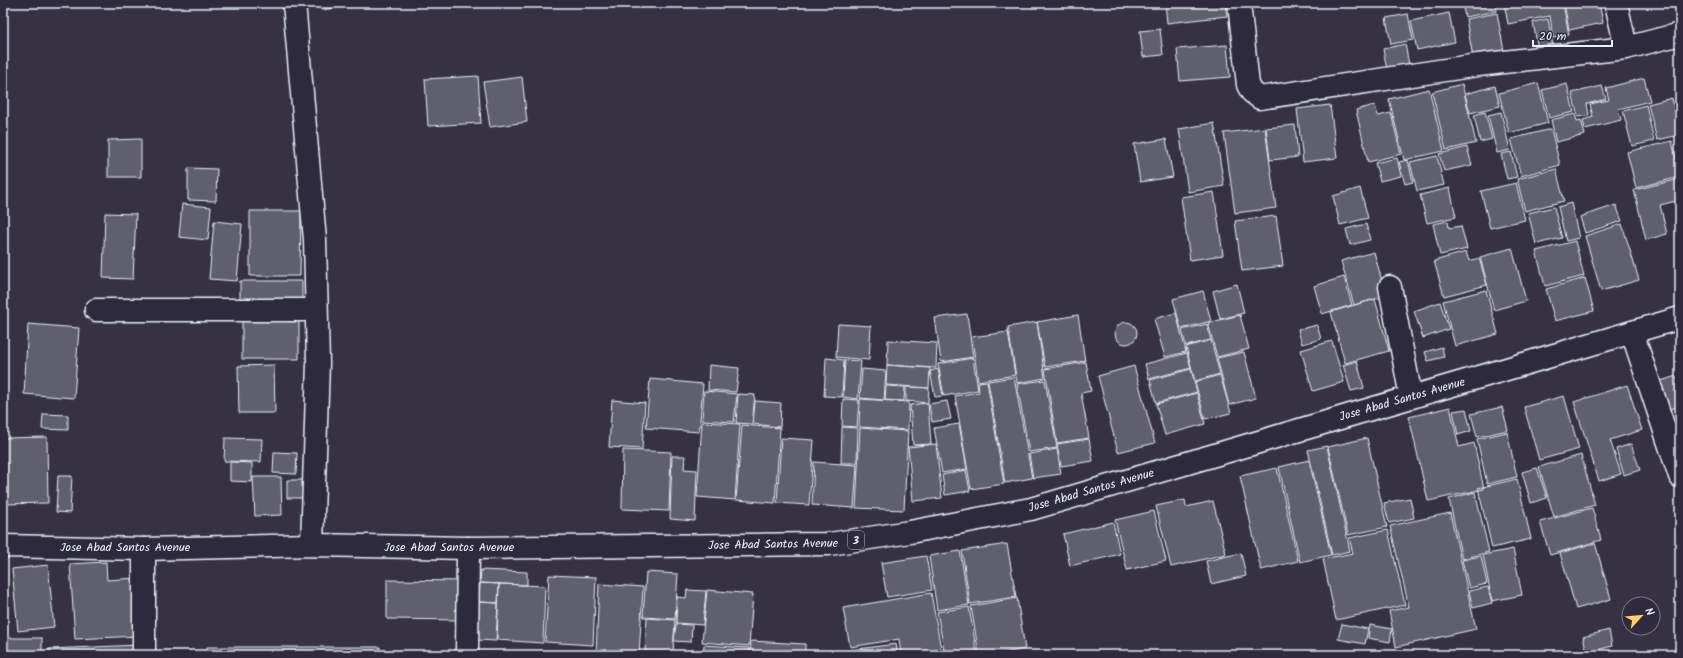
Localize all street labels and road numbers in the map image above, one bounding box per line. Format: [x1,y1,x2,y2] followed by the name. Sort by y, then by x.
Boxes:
[1337,372,1468,427] street label: Jose Abad Santos Avenue
[1026,463,1157,518] street label: Jose Abad Santos Avenue
[848,531,864,549] road number: 3
[708,534,839,555] street label: Jose Abad Santos Avenue
[60,538,191,557] street label: Jose Abad Santos Avenue
[384,538,515,557] street label: Jose Abad Santos Avenue

